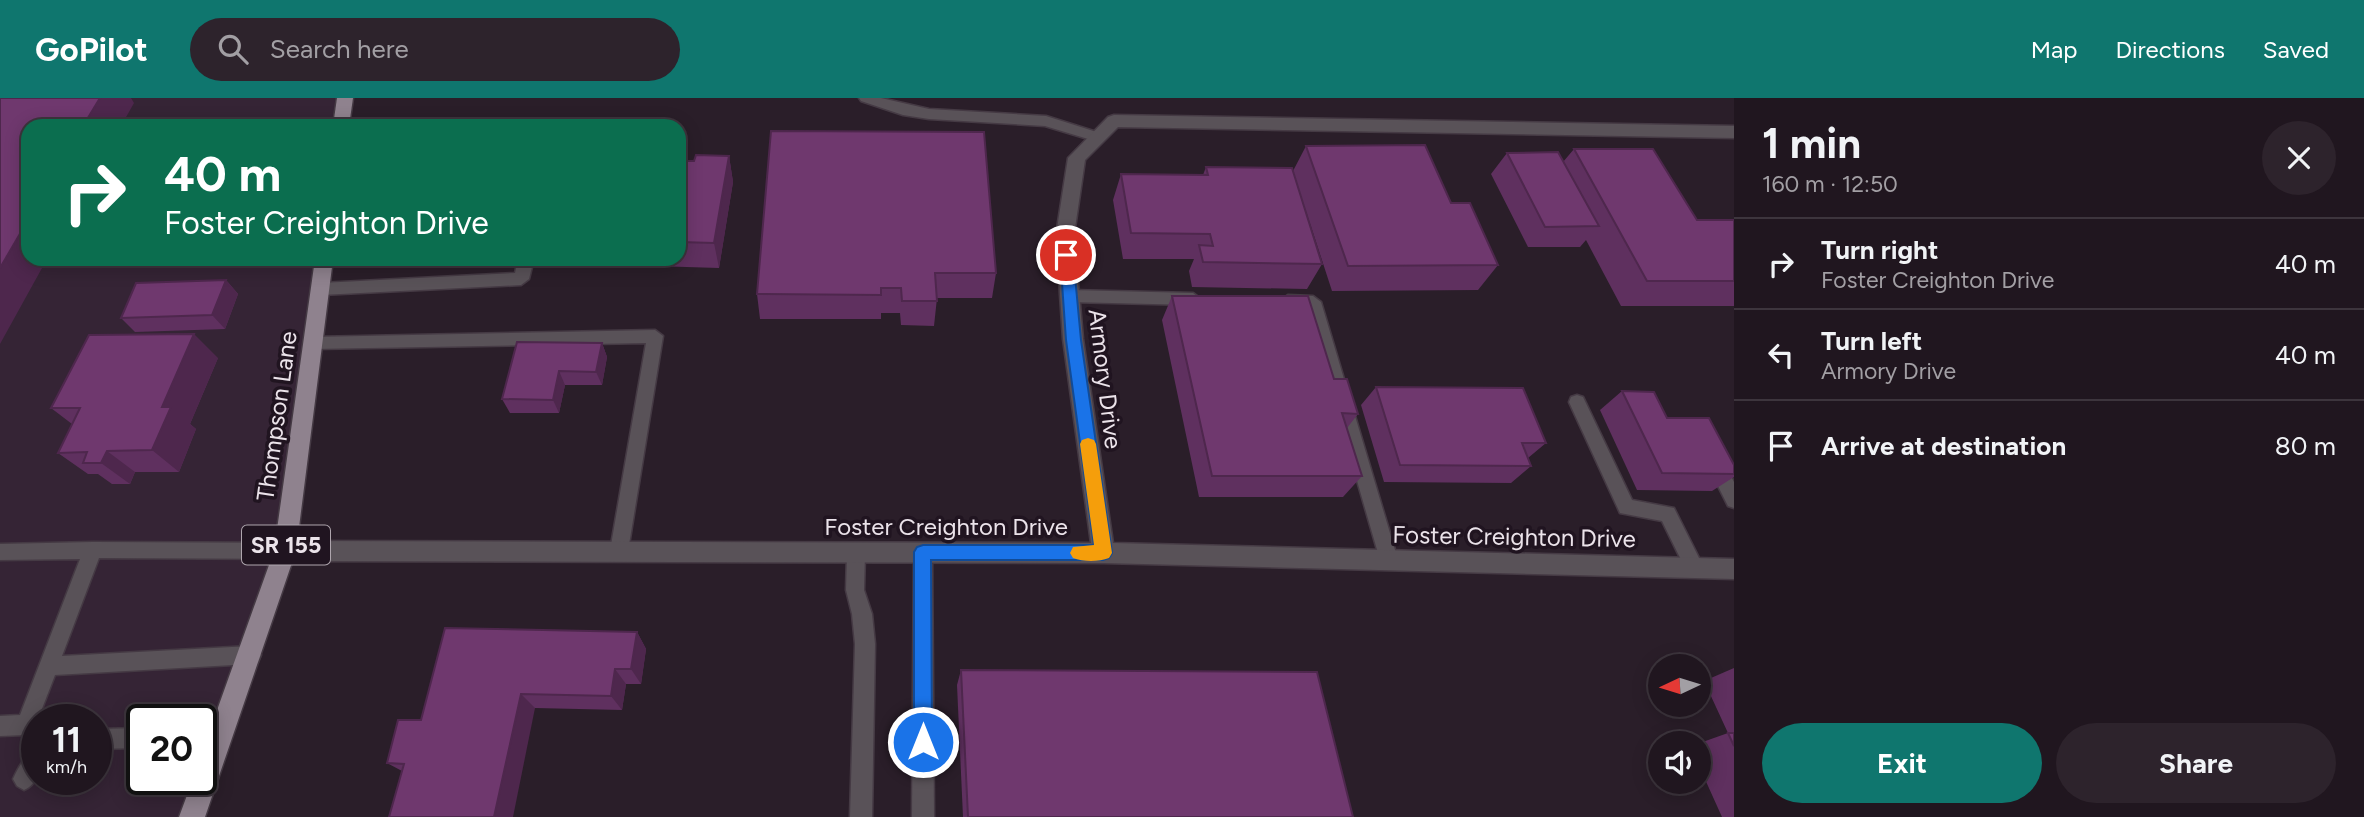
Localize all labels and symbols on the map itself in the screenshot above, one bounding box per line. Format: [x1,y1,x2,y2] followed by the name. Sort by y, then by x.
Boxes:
[1036,225,1096,285] pin
[1083,307,1128,451] street label: Armory Drive
[250,329,303,503] street label: Thompson Lane
[824,512,1068,541] street label: Foster Creighton Drive
[1392,520,1636,553] street label: Foster Creighton Drive
[242,526,330,564] road number: SR 155
[1648,654,1712,718] north arrow
[126,704,217,795] speed limit sign: 20
[886,705,960,779] position arrow

